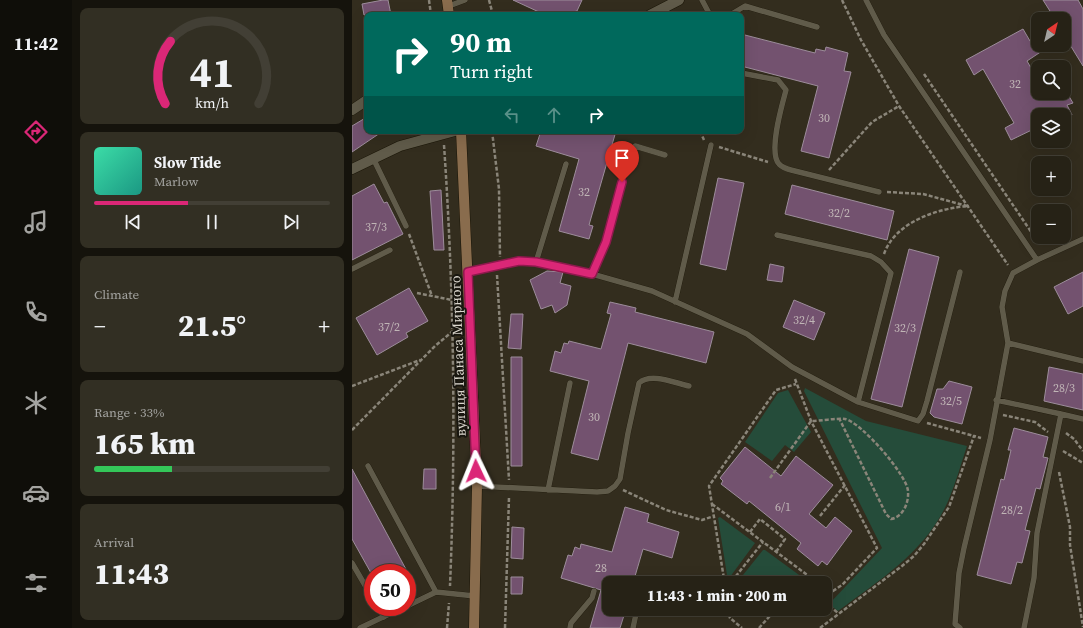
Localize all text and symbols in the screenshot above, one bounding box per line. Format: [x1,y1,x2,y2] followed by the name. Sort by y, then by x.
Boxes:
[1031,12,1071,52] north arrow
[1031,12,1071,244] map controls
[450,23,512,61] text: 90 m
[384,28,436,80] icon: right
[14,31,58,56] text: 11:42
[189,44,235,101] text: 41
[450,59,532,84] text: Turn right
[1031,60,1071,100] button: search
[1009,76,1021,92] house number: 32
[195,93,229,113] text: km/h
[501,104,523,126] icon: left
[543,104,565,126] icon: ahead
[585,104,607,126] icon: right
[1031,108,1071,148] button: layers
[818,110,830,126] house number: 30
[22,118,50,146] icon: directions
[605,141,639,182] pin
[611,147,633,169] icon: arrive
[154,152,221,173] text: Slow Tide
[1031,156,1071,196] button: +
[154,173,198,190] text: Marlow
[578,184,590,200] house number: 32
[1031,204,1071,244] button: −
[828,205,850,221] house number: 32/2
[22,208,50,236] icon: music
[122,211,144,233] icon: previous
[201,211,223,233] icon: pause
[280,211,302,233] icon: next
[365,219,387,235] house number: 37/3
[445,275,471,437] street label: вулиця Панаса Мирного
[94,286,139,303] text: Climate
[22,298,50,326] icon: phone
[178,305,246,346] text: 21.5°
[94,311,106,341] text: −
[318,311,330,341] text: +
[793,312,815,328] house number: 32/4
[378,319,400,335] house number: 37/2
[894,320,916,336] house number: 32/3
[1053,380,1075,396] house number: 28/3
[22,389,50,417] icon: climate
[940,393,962,409] house number: 32/5
[94,404,165,421] text: Range · 33%
[588,409,600,425] house number: 30
[94,423,195,464] text: 165 km
[455,450,497,492] position arrow
[22,479,50,507] icon: car
[775,499,791,515] house number: 6/1
[1001,502,1023,518] house number: 28/2
[94,534,134,551] text: Arrival
[94,553,169,594] text: 11:43
[595,560,607,576] house number: 28
[364,564,416,616] speed limit sign: 50
[22,569,50,597] icon: filters
[647,585,787,606] text: 11:43 · 1 min · 200 m

